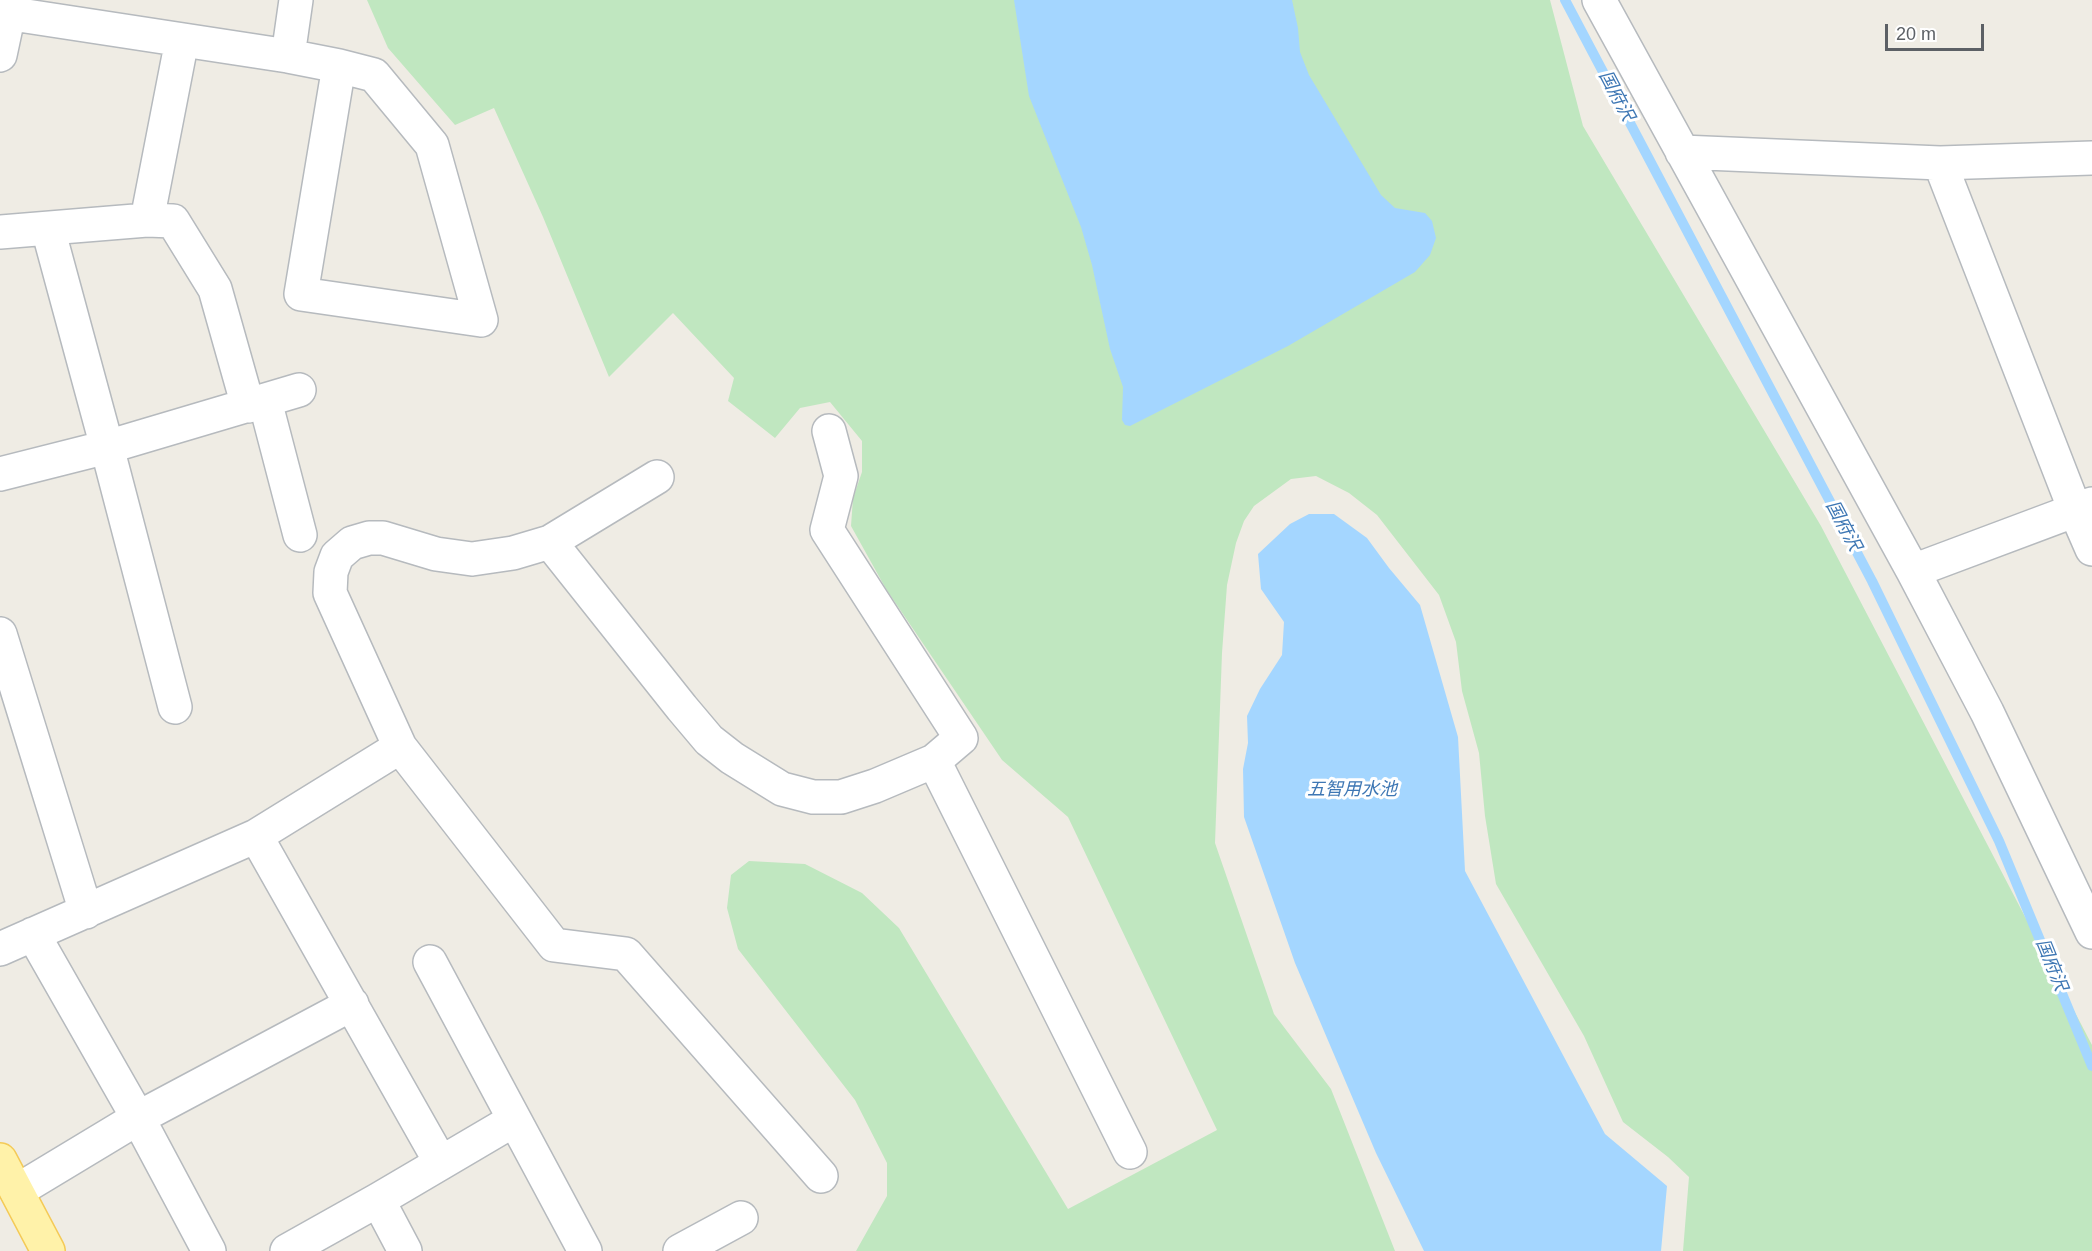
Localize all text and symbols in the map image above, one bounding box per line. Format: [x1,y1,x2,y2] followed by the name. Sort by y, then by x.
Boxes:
[1888,12,1987,50] scale bar
[1896,24,1936,44] text: 20 m
[1594,67,1638,125] water label: 国府沢
[1821,497,1865,555] water label: 国府沢
[1307,779,1397,801] water label: 五智用水池
[2031,936,2071,994] water label: 国府沢

